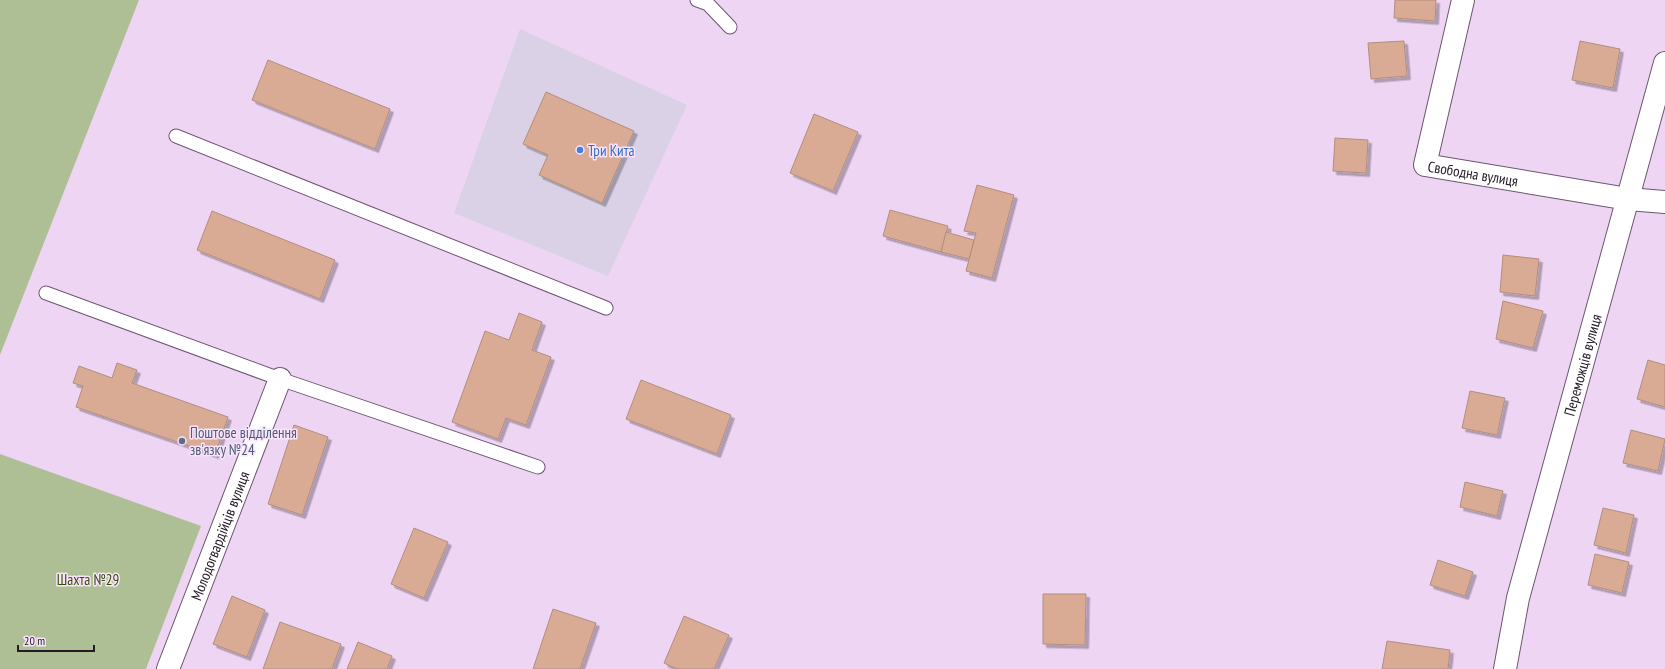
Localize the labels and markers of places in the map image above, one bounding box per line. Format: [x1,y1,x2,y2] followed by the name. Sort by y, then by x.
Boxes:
[588,141,634,160] place label: Три Кита
[575,145,585,155] marker: Три Кита
[190,423,297,459] place label: Поштове відділення зв'язку №24
[177,436,187,446] marker: Поштове відділення зв'язку №24

